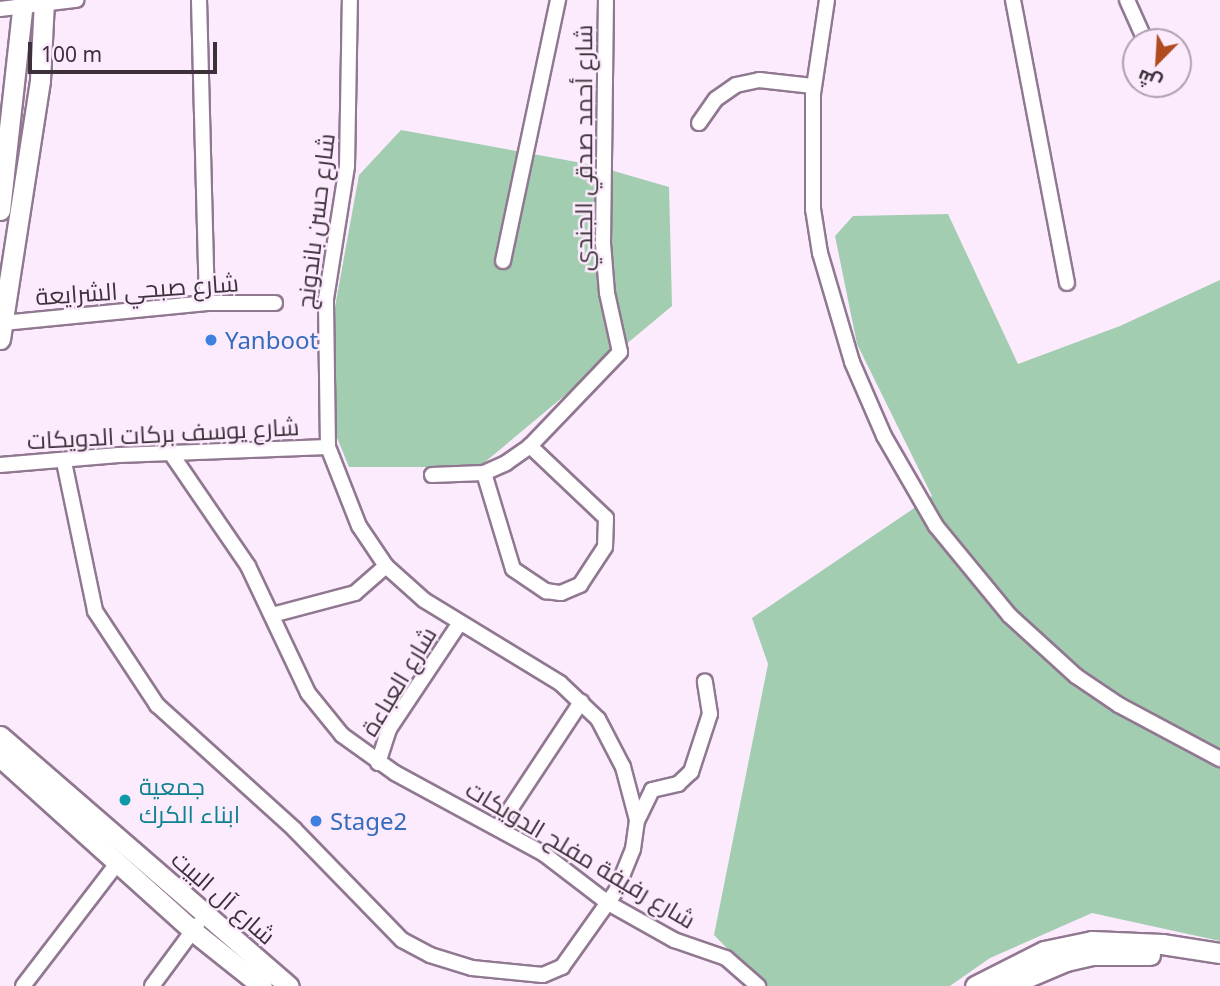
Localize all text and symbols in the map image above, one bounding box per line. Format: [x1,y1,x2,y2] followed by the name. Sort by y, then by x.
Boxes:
[569,25,597,271] street label: شارع أحمد صدقي الجندي
[32,28,220,72] scale bar
[1122,28,1192,98] north arrow
[41,40,102,68] text: 100 m
[1133,64,1166,97] text: ش
[290,132,340,310] street label: شارع حسن باندونج
[34,268,240,310] street label: شارع صبحي الشرايعة
[225,326,318,354] place label: Yanboot
[203,332,219,348] marker: Yanboot
[26,411,300,455] street label: شارع يوسف بركات الدويكات
[354,621,442,741] street label: شارع العباءة
[139,772,240,828] place label: جمعية ابناء الكرك
[461,774,701,934] street label: شارع رفيفة مفلح الدويكات
[117,792,133,808] marker: جمعية ابناء الكرك
[330,807,407,835] place label: Stage2
[308,813,324,829] marker: Stage2
[166,844,282,950] street label: شارع آل البيت

